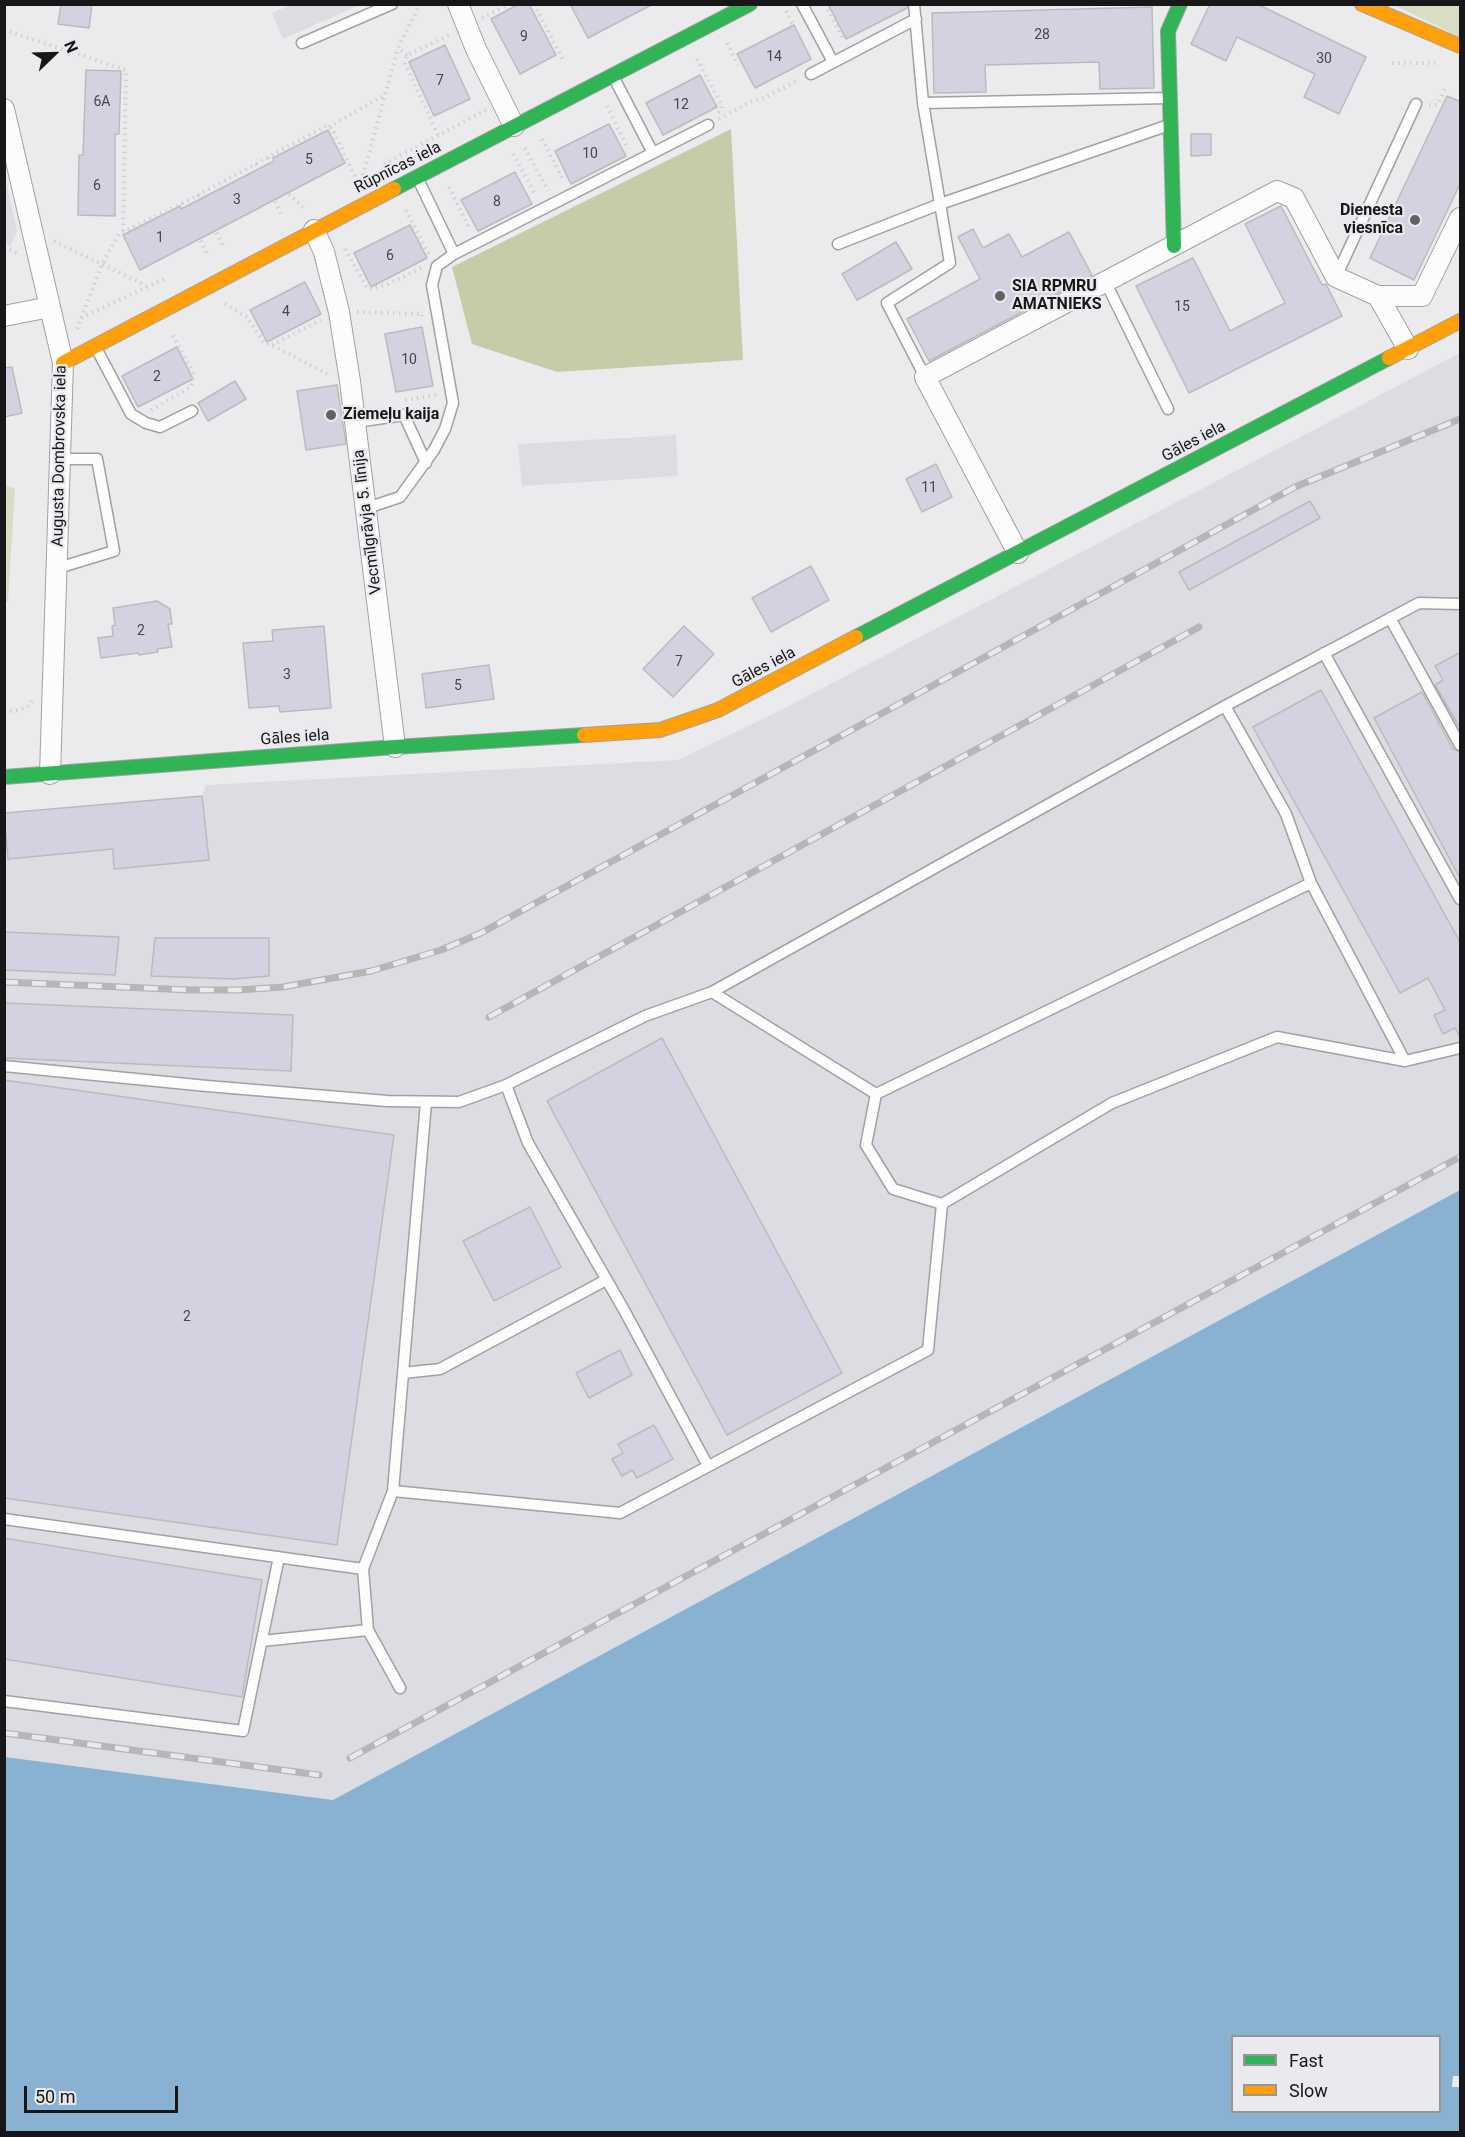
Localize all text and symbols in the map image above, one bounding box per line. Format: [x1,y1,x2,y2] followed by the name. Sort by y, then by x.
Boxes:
[24,24,84,84] north arrow
[1034,27,1050,43] house number: 28
[520,29,528,45] house number: 9
[60,38,82,56] text: N
[766,49,782,65] house number: 14
[1316,51,1332,67] house number: 30
[436,73,444,89] house number: 7
[93,94,111,110] house number: 6A
[673,97,689,113] house number: 12
[351,138,445,198] street label: Rūpnīcas iela
[582,146,598,162] house number: 10
[305,152,313,168] house number: 5
[93,178,101,194] house number: 6
[233,192,241,208] house number: 3
[493,194,501,210] house number: 8
[1340,201,1403,239] place label: Dienesta viesnīca
[1408,213,1422,227] marker: Dienesta viesnīca
[156,230,164,246] house number: 1
[386,248,394,264] house number: 6
[1012,277,1102,315] place label: SIA RPMRU AMATNIEKS
[993,289,1007,303] marker: SIA RPMRU AMATNIEKS
[1174,299,1190,315] house number: 15
[282,304,290,320] house number: 4
[401,352,417,368] house number: 10
[49,365,71,547] street label: Augusta Dombrovska iela
[153,369,161,385] house number: 2
[343,405,439,425] place label: Ziemeļu kaija
[324,408,338,422] marker: Ziemeļu kaija
[1159,417,1229,467] street label: Gāles iela
[350,448,386,596] street label: Vecmīlgrāvja 5. līnija
[921,480,937,496] house number: 11
[137,623,145,639] house number: 2
[729,643,799,693] street label: Gāles iela
[675,654,683,670] house number: 7
[283,667,291,683] house number: 3
[454,678,462,694] house number: 5
[260,726,330,750] street label: Gāles iela
[183,1309,191,1325] house number: 2
[1231,2035,1441,2113] legend
[1289,2050,1324,2071] text: Fast
[27,2074,182,2112] scale bar
[1289,2080,1328,2101] text: Slow
[35,2086,75,2107] text: 50 m

